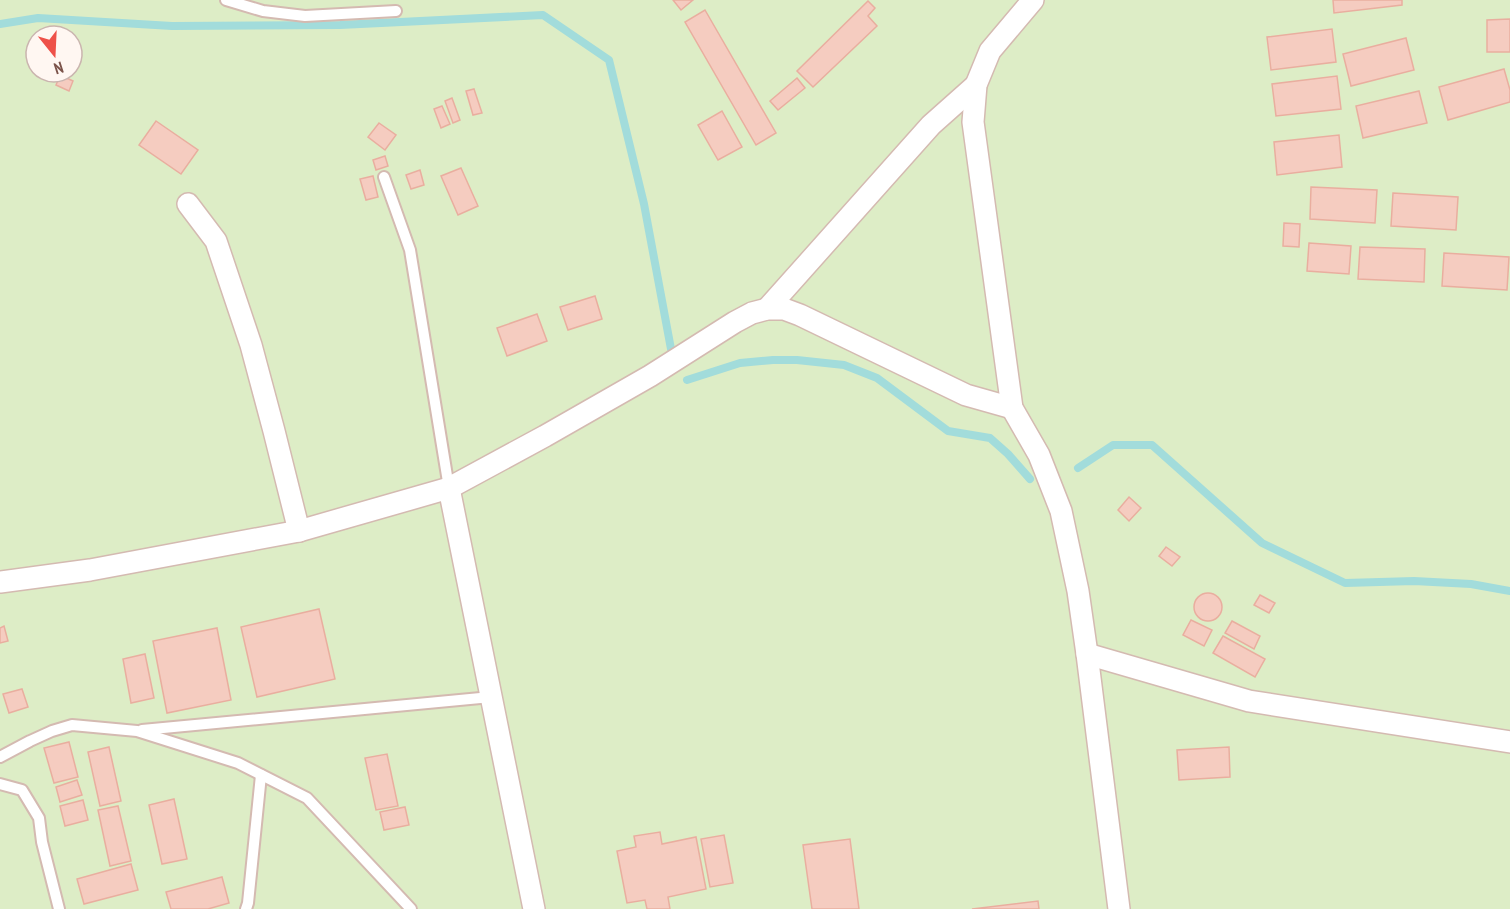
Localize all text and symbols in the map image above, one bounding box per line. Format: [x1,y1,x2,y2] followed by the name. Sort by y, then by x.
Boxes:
[24,24,84,84] north arrow
[51,57,66,79] text: N

